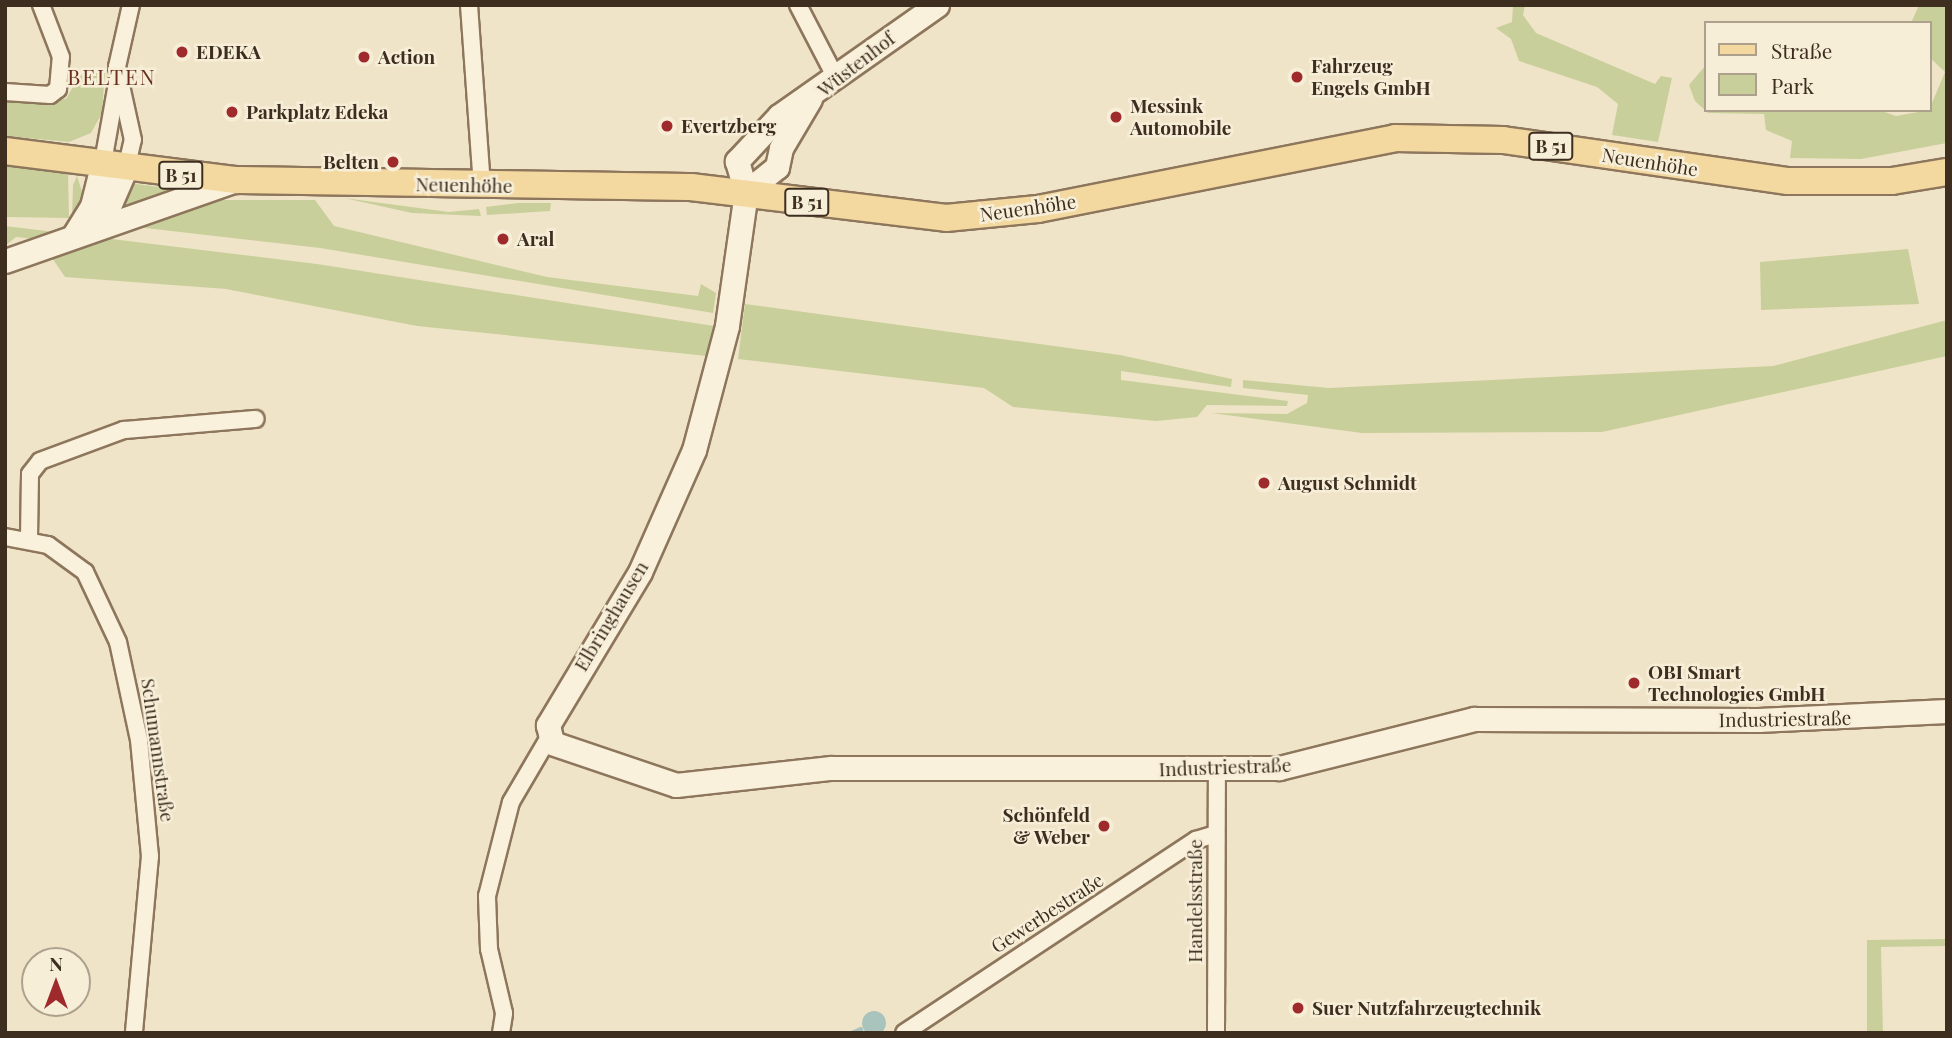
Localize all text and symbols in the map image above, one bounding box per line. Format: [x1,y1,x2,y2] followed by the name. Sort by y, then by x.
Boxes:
[1703,21,1931,112] legend
[813,27,899,101] street label: Wüstenhof
[1771,36,1832,64] text: Straße
[196,41,261,63] place label: EDEKA
[174,44,190,60] marker: EDEKA
[378,46,435,68] place label: Action
[356,49,372,65] marker: Action
[1311,55,1431,99] place label: Fahrzeug Engels GmbH
[68,63,156,89] district label: BELTEN
[1289,69,1305,85] marker: Fahrzeug Engels GmbH
[1771,71,1814,99] text: Park
[1130,95,1231,139] place label: Messink Automobile
[246,101,388,123] place label: Parkplatz Edeka
[224,104,240,120] marker: Parkplatz Edeka
[1108,109,1124,125] marker: Messink Automobile
[681,115,776,137] place label: Evertzberg
[659,118,675,134] marker: Evertzberg
[1528,132,1574,160] road number: B 51
[1600,143,1700,181] street label: Neuenhöhe
[323,151,379,173] place label: Belten
[385,154,401,170] marker: Belten
[158,160,204,190] road number: B 51
[415,173,513,197] street label: Neuenhöhe
[784,188,830,216] road number: B 51
[978,190,1078,226] street label: Neuenhöhe
[517,228,554,250] place label: Aral
[495,231,511,247] marker: Aral
[1278,472,1417,494] place label: August Schmidt
[1256,475,1272,491] marker: August Schmidt
[569,557,653,675] street label: Elbringhausen
[1648,661,1826,705] place label: OBI Smart Technologies GmbH
[1626,675,1642,691] marker: OBI Smart Technologies GmbH
[137,677,179,823] street label: Schumannstraße
[1719,706,1851,732] street label: Industriestraße
[1158,753,1292,781] street label: Industriestraße
[1003,804,1090,848] place label: Schönfeld & Weber
[1096,818,1112,834] marker: Schönfeld & Weber
[1184,839,1206,963] street label: Handelsstraße
[987,868,1107,958] street label: Gewerbestraße
[21,947,91,1017] north arrow
[49,950,63,976] text: N
[1312,997,1541,1019] place label: Suer Nutzfahrzeugtechnik
[1290,1000,1306,1016] marker: Suer Nutzfahrzeugtechnik

